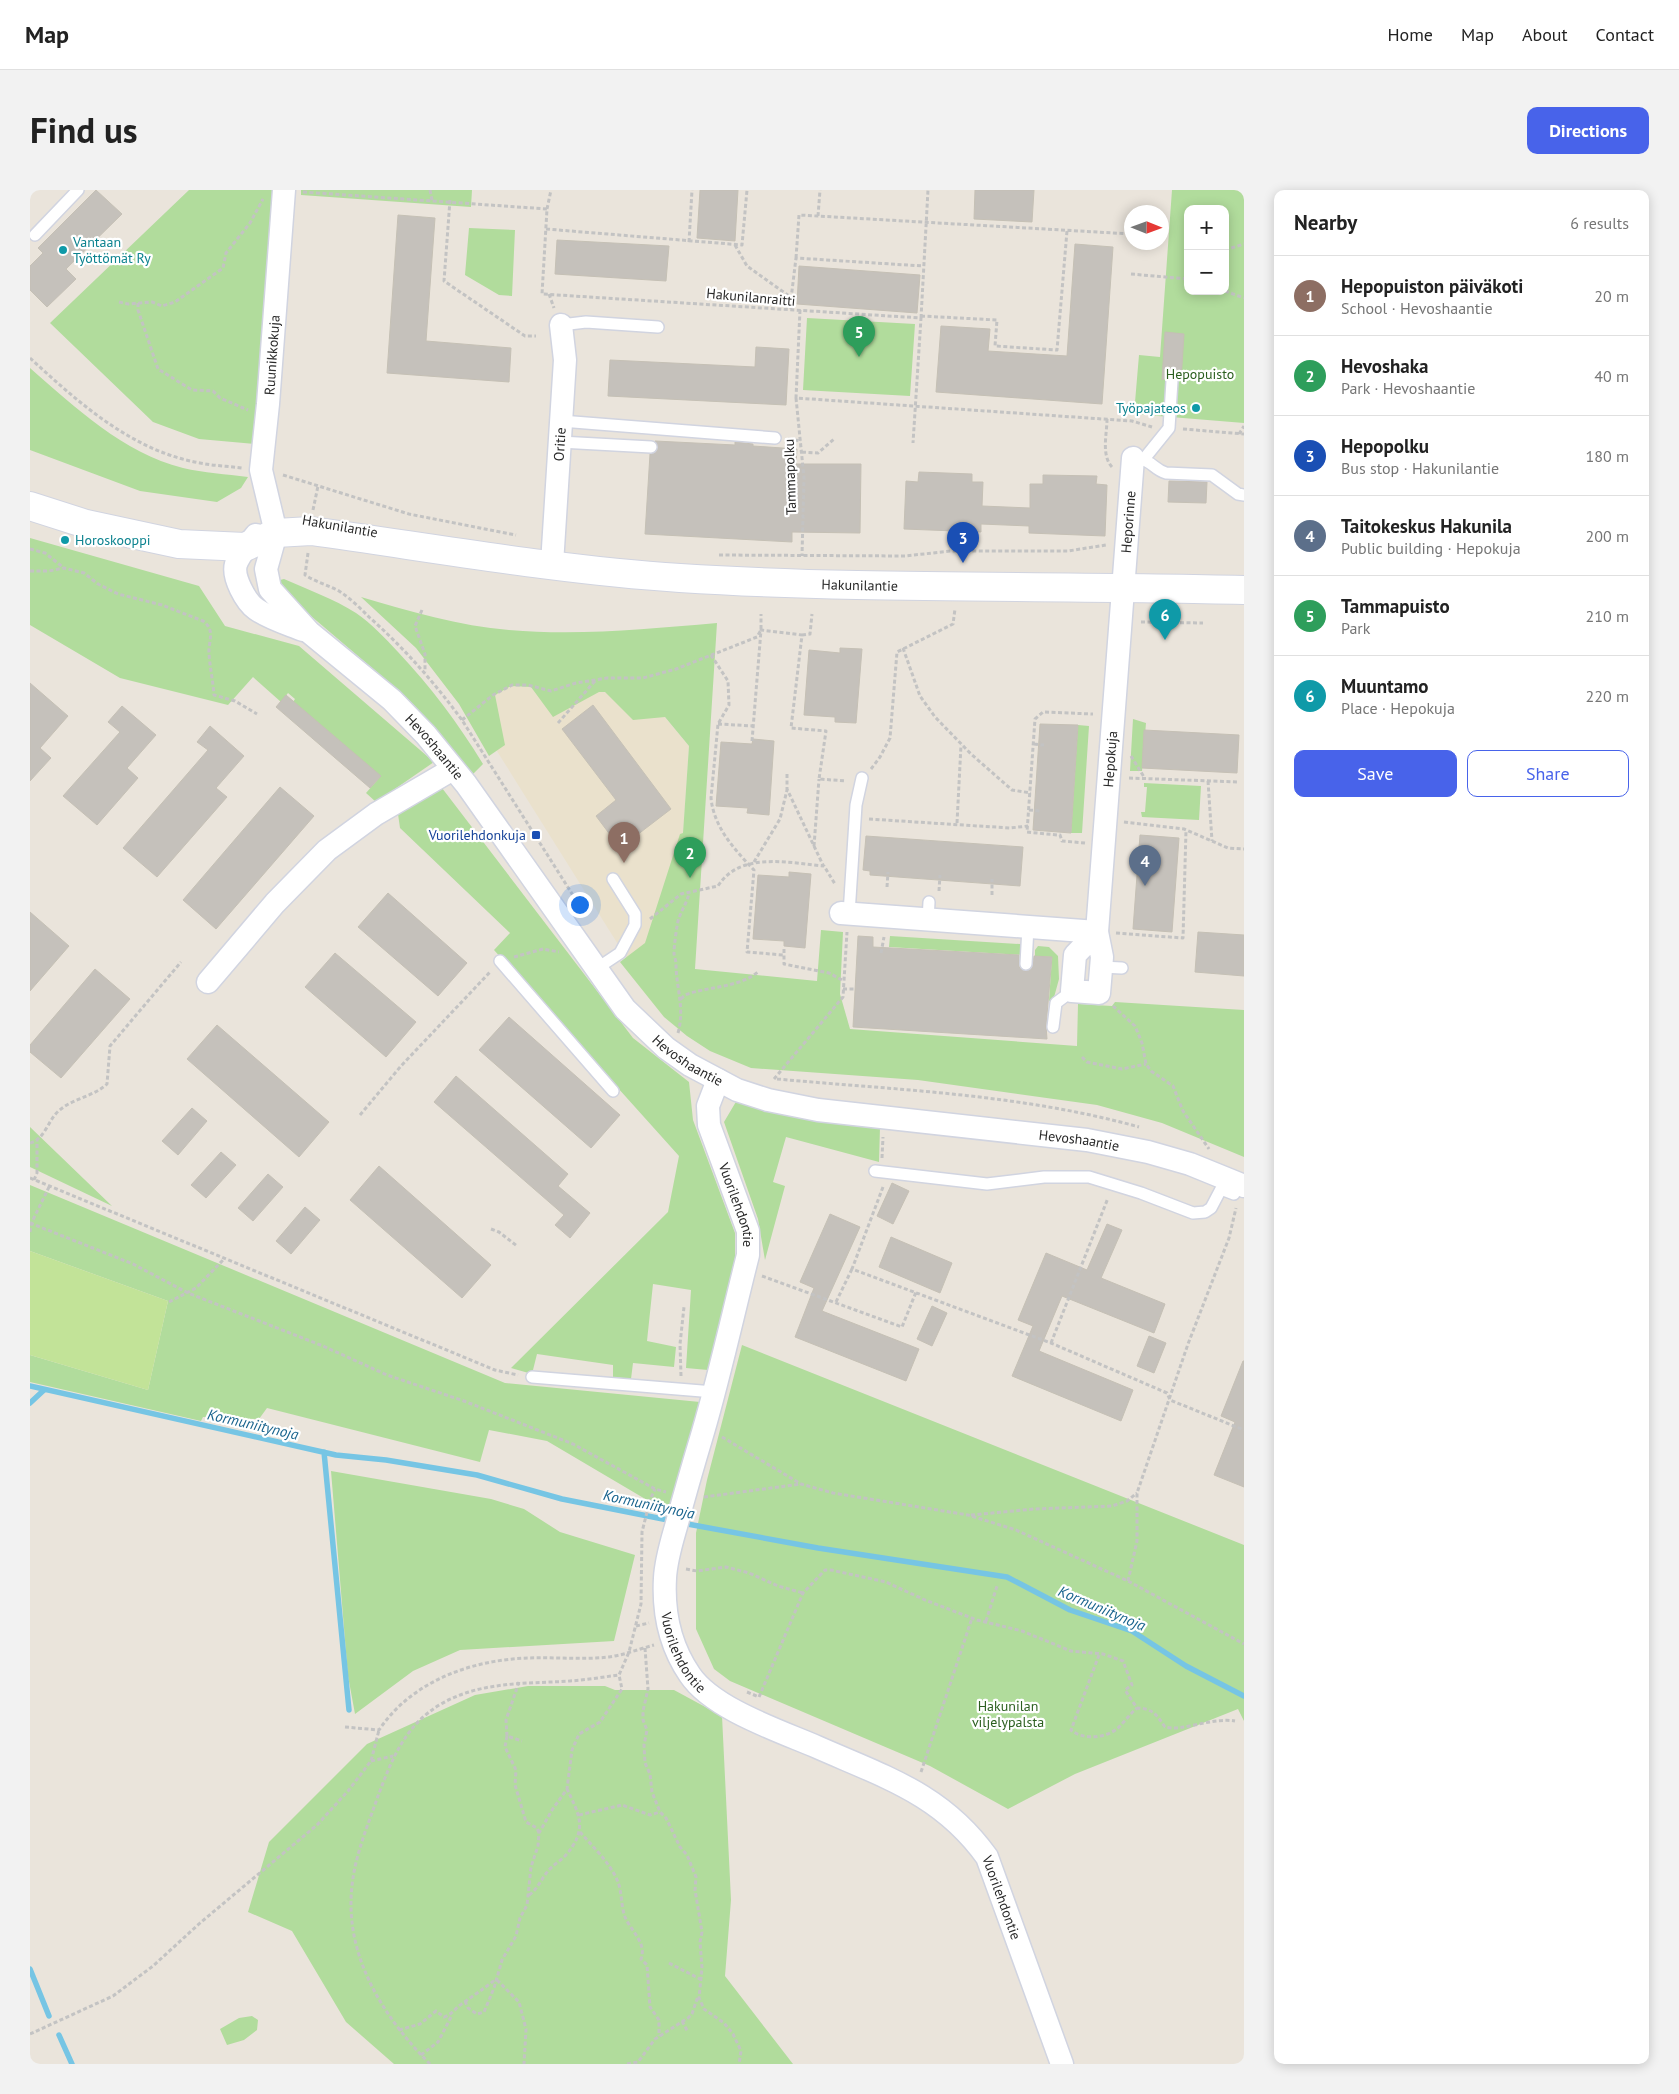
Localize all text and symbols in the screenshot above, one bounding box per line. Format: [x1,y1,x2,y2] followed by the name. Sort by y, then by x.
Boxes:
[25,19,69,50] text: Map
[1387,23,1433,46] text: Home
[1461,23,1494,46] text: Map
[1522,23,1568,46] text: About
[1596,23,1654,46] text: Contact
[30,107,138,153] text: Find us
[1527,107,1649,154] button: Directions
[1124,205,1169,250] north arrow
[1184,205,1229,295] map controls
[1184,205,1229,250] button: +
[1294,209,1357,236] text: Nearby
[1570,213,1629,233] text: 6 results
[72,233,151,267] place label: Vantaan Työttömät Ry
[57,244,69,256] marker: Vantaan Työttömät Ry
[1184,250,1229,295] button: −
[1341,274,1523,298] text: Hepopuiston päiväkoti
[706,284,796,310] street label: Hakunilanraitti
[1305,286,1315,306] text: 1
[1594,286,1629,306] text: 20 m
[1341,298,1493,318] text: School · Hevoshaantie
[260,314,284,396] street label: Ruunikkokuja
[843,316,875,357] pin: 5
[1341,354,1428,378] text: Hevoshaka
[1166,365,1234,383] park label: Hepopuisto
[1305,366,1315,386] text: 2
[1594,366,1629,386] text: 40 m
[1341,378,1475,398] text: Park · Hevoshaantie
[1116,399,1186,417] place label: Työpajateos
[1190,402,1202,414] marker: Työpajateos
[550,427,570,462] street label: Oritie
[1341,434,1429,458] text: Hepopolku
[780,439,800,515] street label: Tammapolku
[1305,446,1315,466] text: 3
[1586,446,1629,466] text: 180 m
[1341,458,1499,478] text: Bus stop · Hakunilantie
[1117,490,1139,554] street label: Heporinne
[301,511,379,541] street label: Hakunilantie
[1341,514,1512,538] text: Taitokeskus Hakunila
[947,522,979,563] pin: 3
[1305,526,1315,546] text: 4
[1586,526,1629,546] text: 200 m
[75,531,151,549] place label: Horoskooppi
[59,534,71,546] marker: Horoskooppi
[1341,538,1521,558] text: Public building · Hepokuja
[821,575,898,595] street label: Hakunilantie
[1341,594,1450,618] text: Tammapuisto
[1149,599,1181,640] pin: 6
[1305,606,1315,626] text: 5
[1586,606,1629,626] text: 210 m
[1341,618,1370,638] text: Park
[1341,674,1429,698] text: Muuntamo
[1305,686,1315,706] text: 6
[1586,686,1629,706] text: 220 m
[1341,698,1455,718] text: Place · Hepokuja
[401,710,468,783] street label: Hevoshaantie
[1099,730,1121,788] street label: Hepokuja
[1294,750,1457,797] button: Save
[1467,750,1629,797] button: Share
[608,822,640,863] pin: 1
[428,826,526,844] place label: Vuorilehdonkuja
[530,829,542,841] marker: Vuorilehdonkuja
[674,837,706,878] pin: 2
[1129,845,1161,886] pin: 4
[567,892,593,918] your location
[649,1031,726,1090] street label: Hevoshaantie
[1038,1126,1121,1155] street label: Hevoshaantie
[714,1159,757,1247] street label: Vuorilehdontie
[206,1404,301,1444] water label: Kormuniitynoja
[602,1485,697,1523] water label: Kormuniitynoja
[1056,1581,1149,1635] water label: Kormuniitynoja
[657,1610,710,1697] street label: Vuorilehdontie
[972,1697,1044,1731] park label: Hakunilan viljelypalsta
[978,1852,1025,1942] street label: Vuorilehdontie

